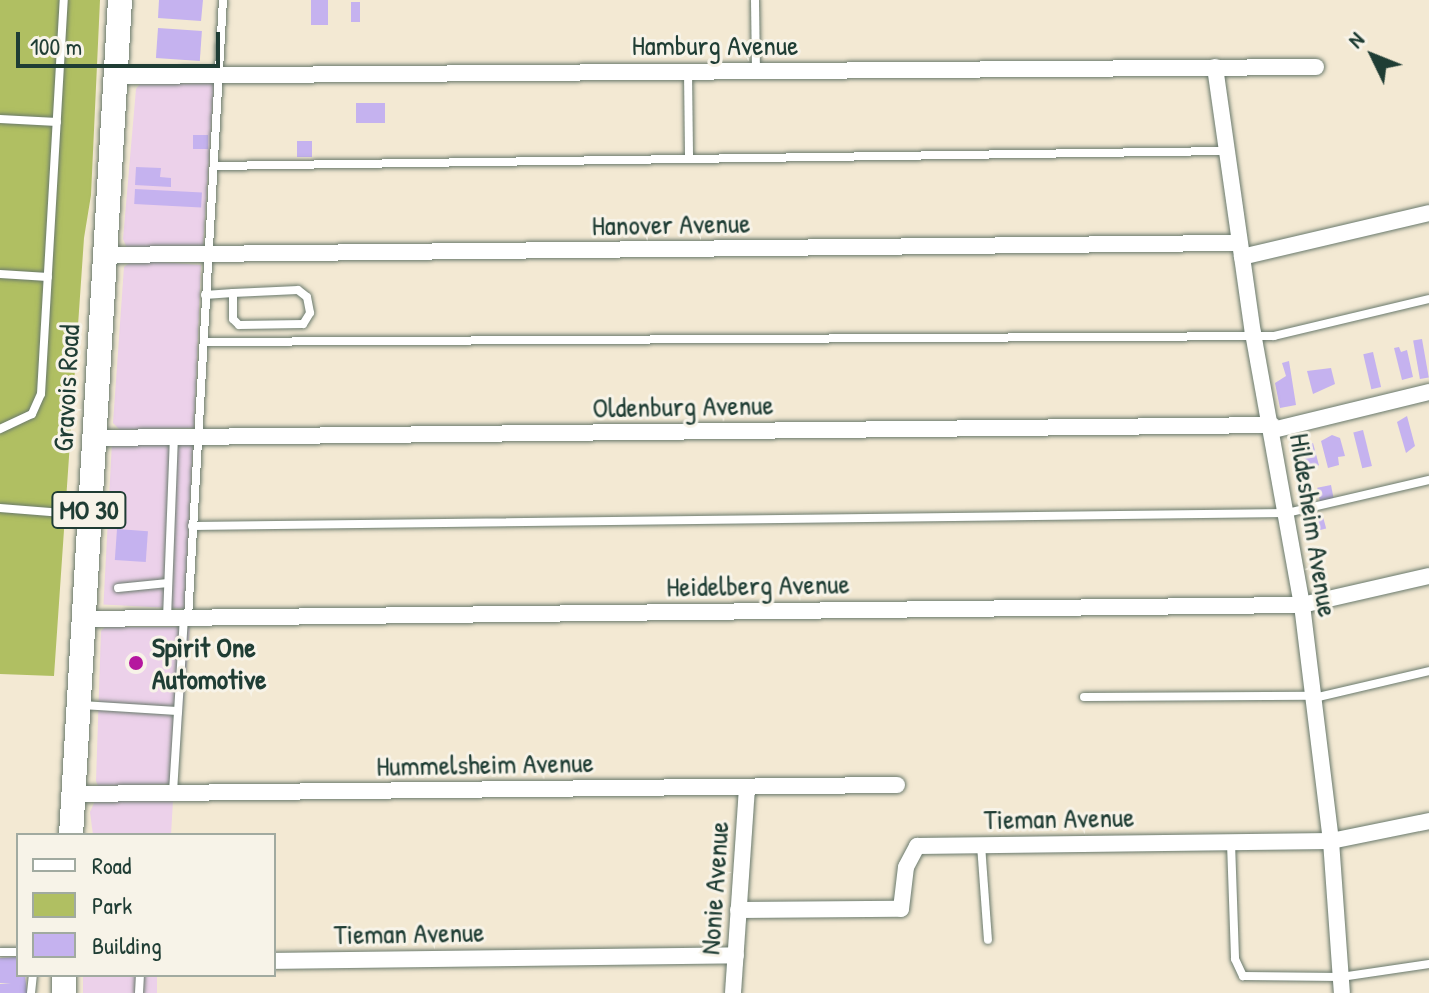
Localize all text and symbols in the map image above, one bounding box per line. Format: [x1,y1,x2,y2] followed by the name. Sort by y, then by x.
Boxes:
[20,16,224,66] scale bar
[1333,16,1413,96] north arrow
[1340,25,1370,54] text: N
[632,28,798,62] street label: Hamburg Avenue
[30,30,82,62] text: 100 m
[591,206,751,242] street label: Hanover Avenue
[46,324,86,452] street label: Gravois Road
[592,388,774,424] street label: Oldenburg Avenue
[1283,431,1345,619] street label: Hildesheim Avenue
[51,488,127,532] road number: MO 30
[666,567,850,603] street label: Heidelberg Avenue
[152,630,266,696] place label: Spirit One Automotive
[127,654,145,672] marker: Spirit One Automotive
[376,745,594,783] street label: Hummelsheim Avenue
[983,800,1135,836] street label: Tieman Avenue
[693,820,735,956] street label: Nonie Avenue
[16,833,276,977] legend
[92,849,131,881] text: Road
[92,889,132,921] text: Park
[333,915,485,951] street label: Tieman Avenue
[92,929,162,961] text: Building

